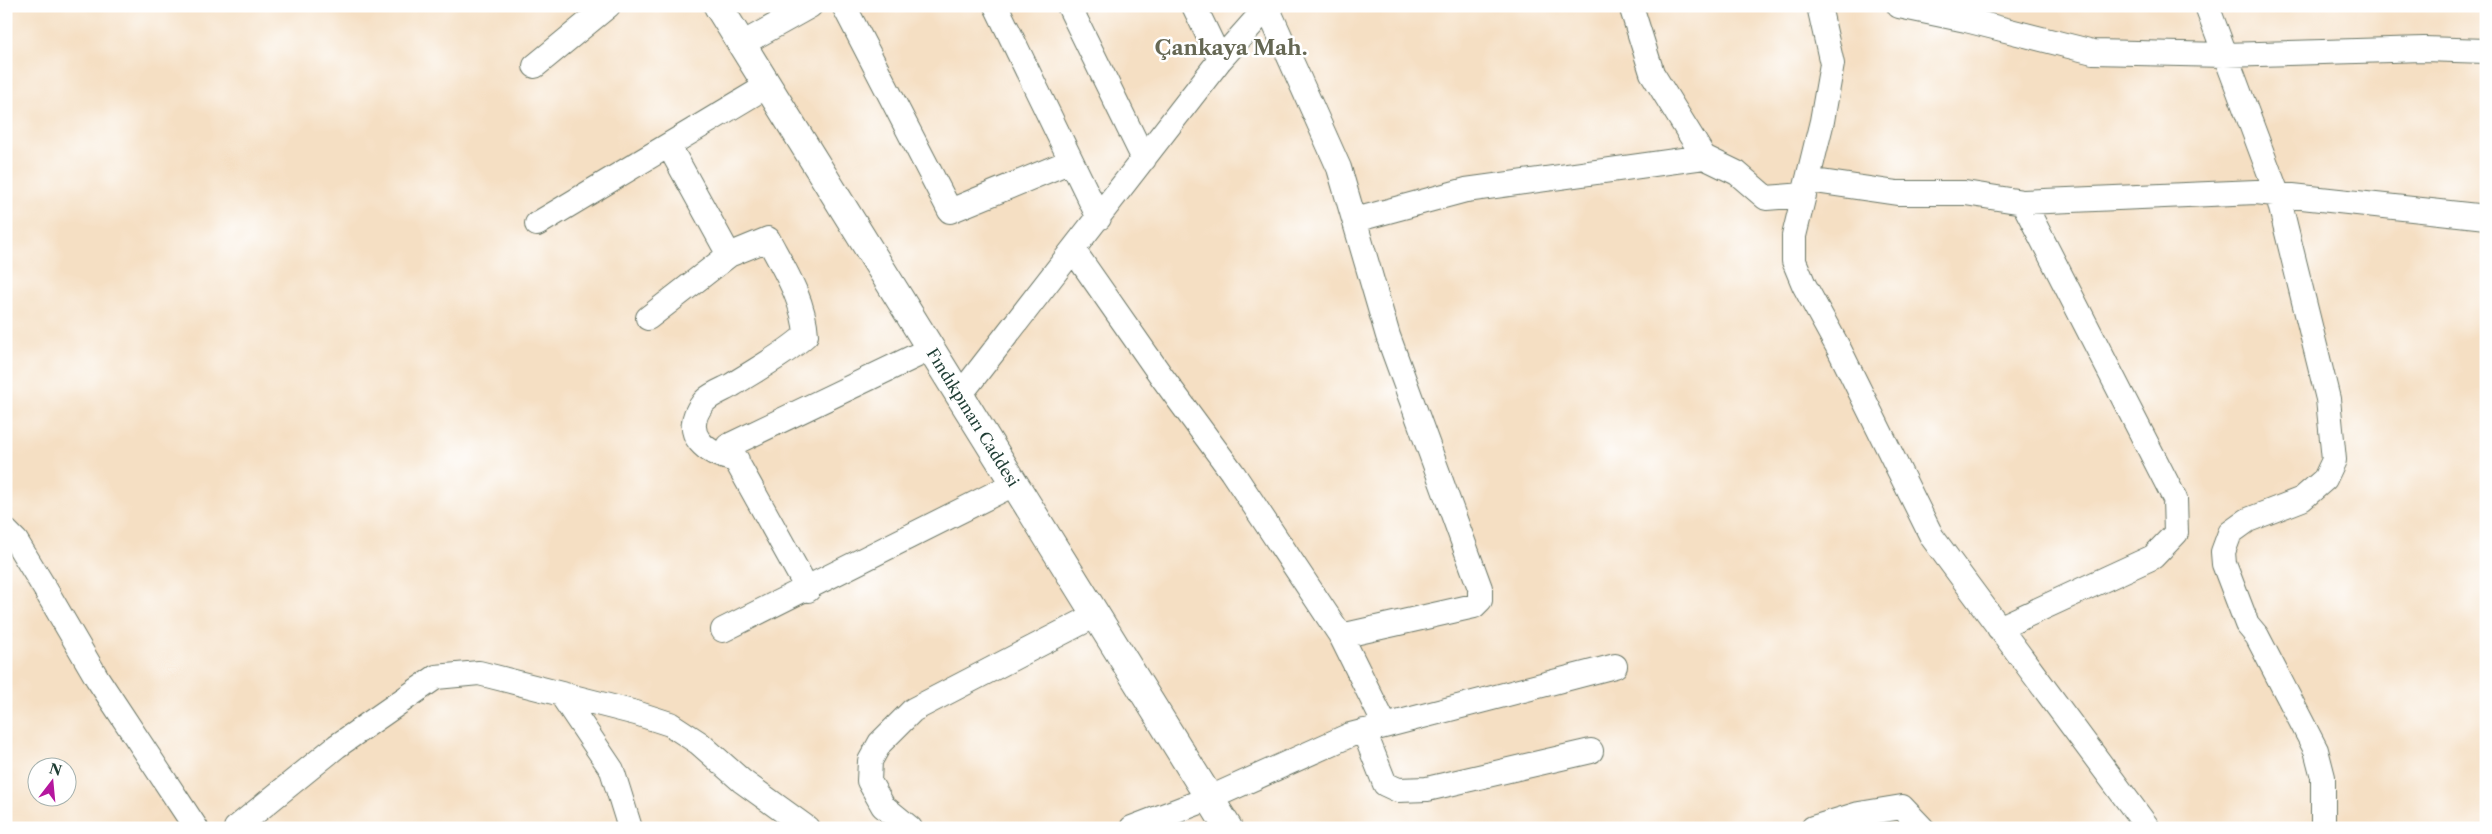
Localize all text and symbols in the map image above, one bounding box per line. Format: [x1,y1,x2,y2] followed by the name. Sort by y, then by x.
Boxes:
[1155,35,1307,60] district label: Çankaya Mah.
[923,344,1024,490] street label: Fındıkpınarı Caddesi
[28,756,78,806] north arrow
[47,759,64,780] text: N

